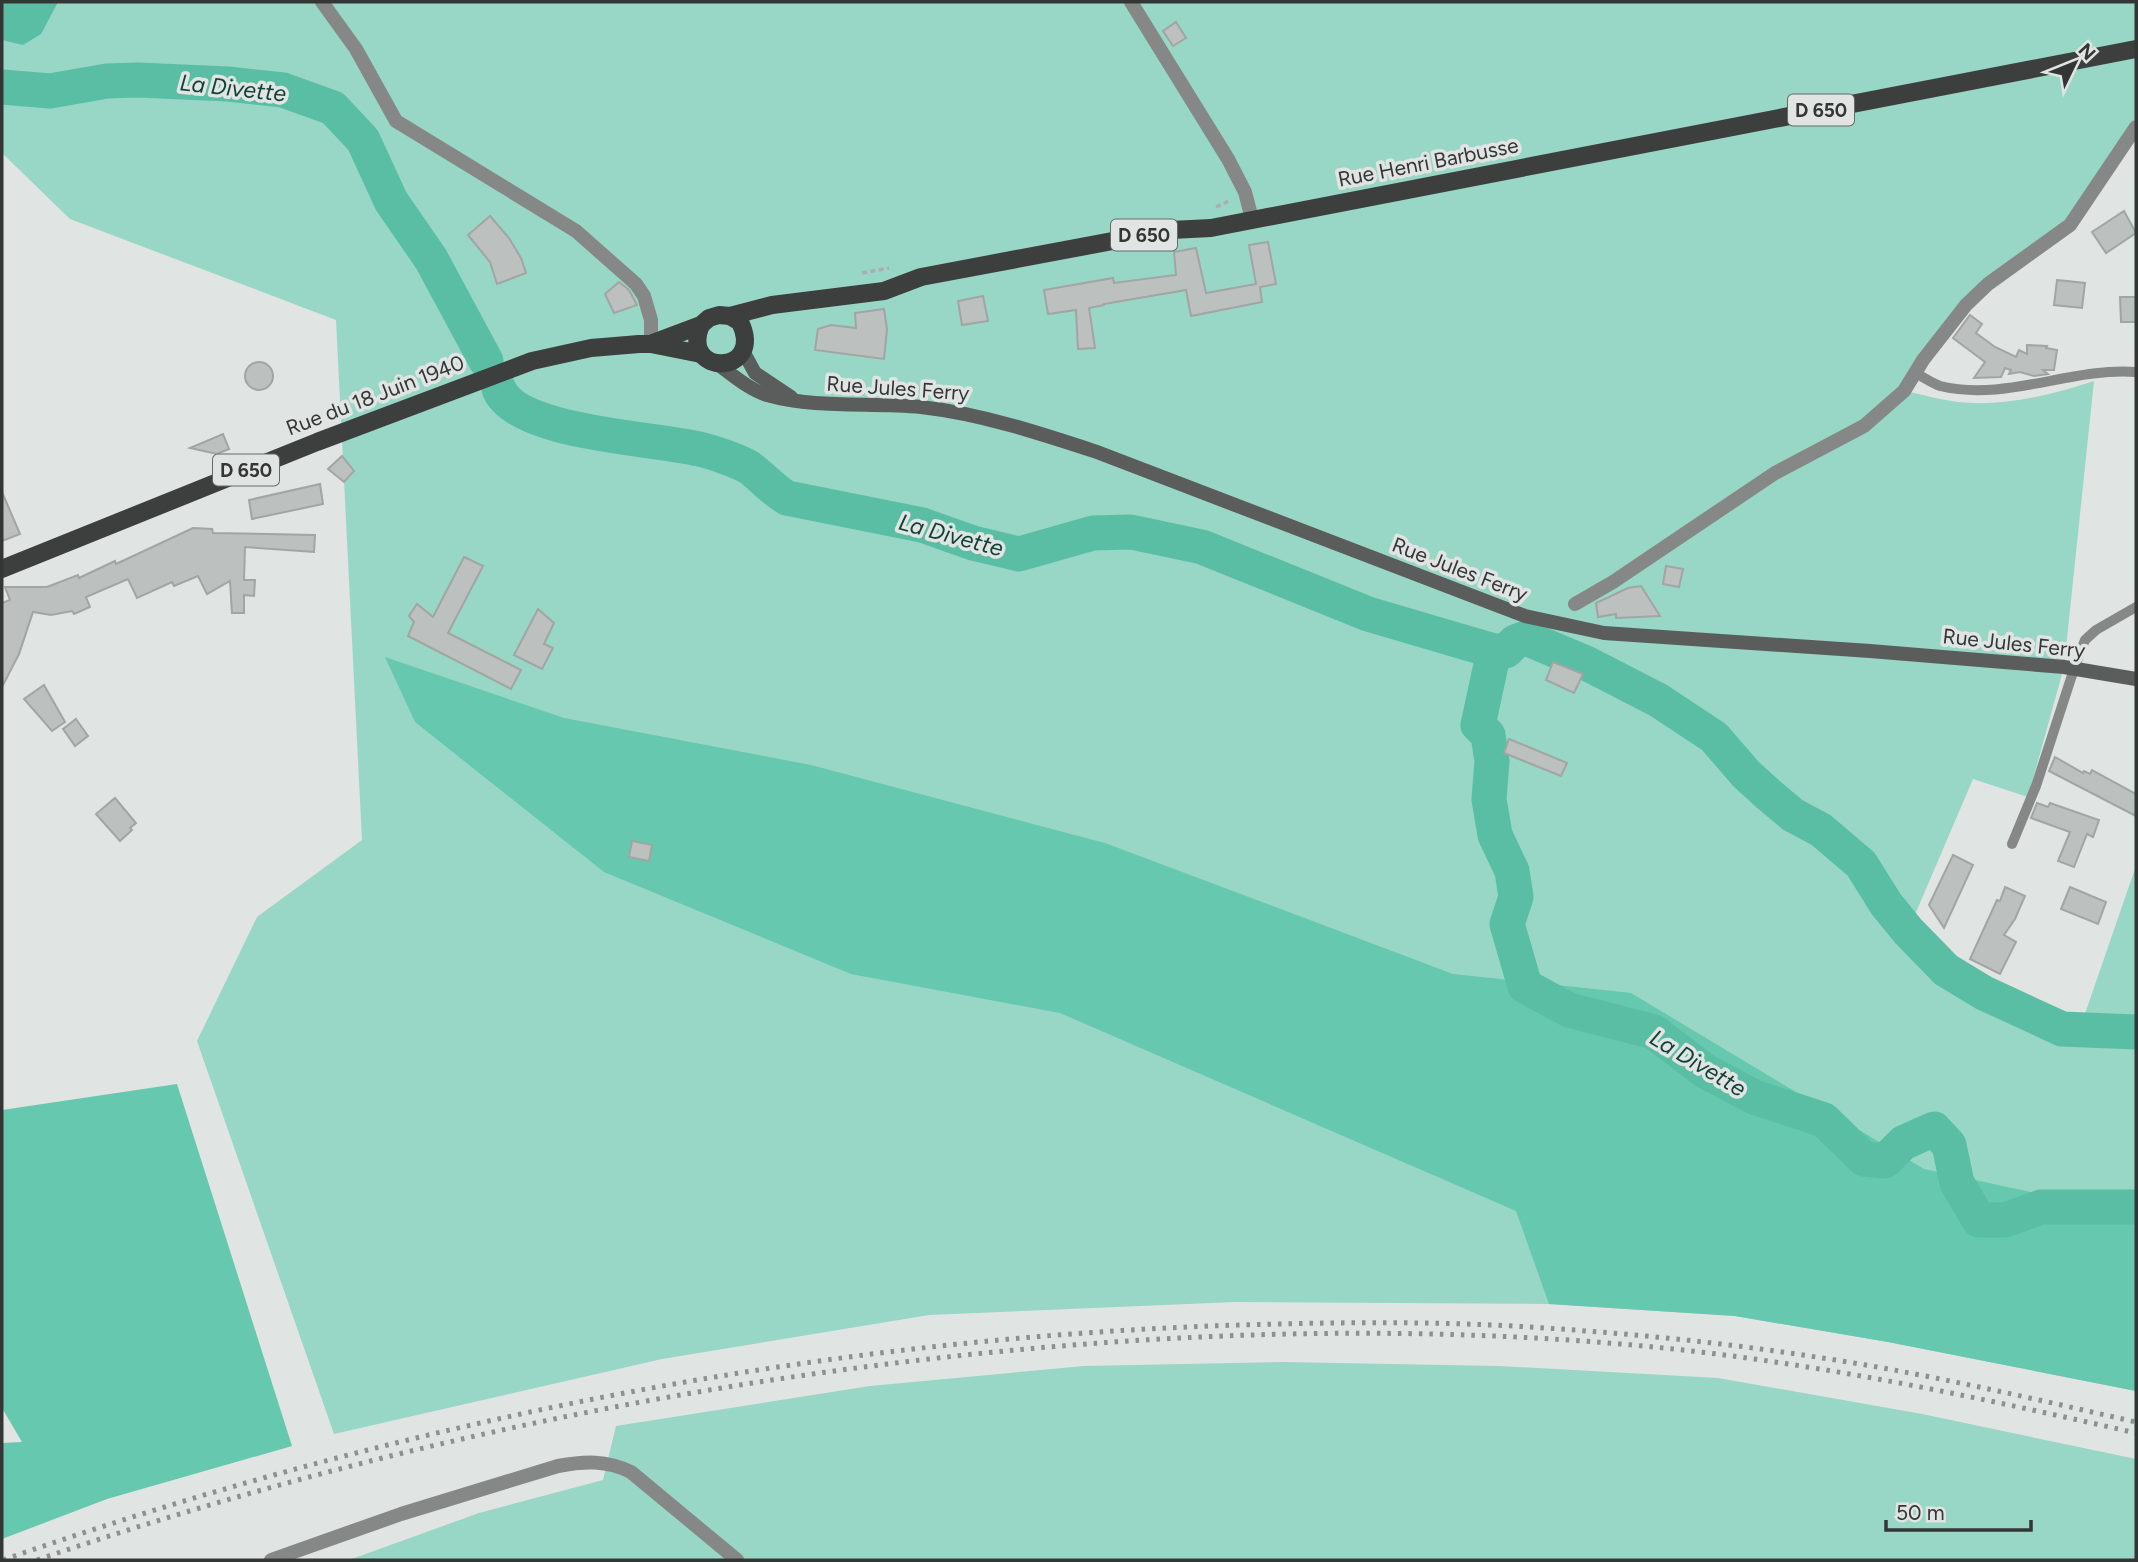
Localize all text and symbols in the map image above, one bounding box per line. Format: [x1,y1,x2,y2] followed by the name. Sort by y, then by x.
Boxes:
[2040,28,2110,98] north arrow
[2074,39,2100,65] text: N
[178,68,288,108] water label: La Divette
[1788,94,1854,125] road number: D 650
[1336,132,1520,192] street label: Rue Henri Barbusse
[1111,219,1177,250] road number: D 650
[282,349,468,441] street label: Rue du 18 Juin 1940
[826,371,970,405] street label: Rue Jules Ferry
[213,454,279,485] road number: D 650
[896,508,1007,562] water label: La Divette
[1389,532,1531,606] street label: Rue Jules Ferry
[1942,623,2086,663] street label: Rue Jules Ferry
[1645,1023,1751,1103] water label: La Divette
[1886,1488,2031,1532] scale bar
[1896,1500,1945,1525] text: 50 m

